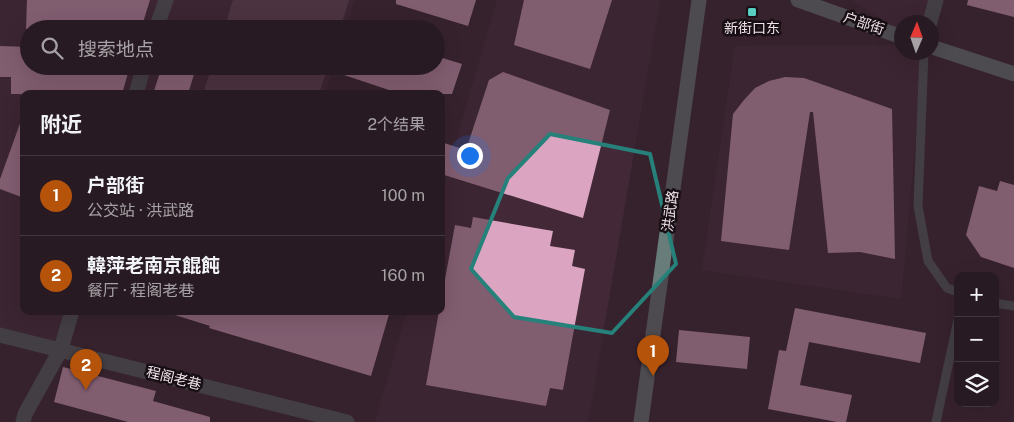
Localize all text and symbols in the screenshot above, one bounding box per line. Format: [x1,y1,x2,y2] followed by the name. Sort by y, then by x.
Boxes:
[746,6,758,18] marker: 新街口东
[842,9,886,37] street label: 户部街
[894,15,939,60] north arrow
[20,20,445,75] search box
[724,20,780,36] place label: 新街口东
[38,34,66,62] icon: search
[78,38,154,60] text: 搜索地点
[40,112,82,137] text: 附近
[367,115,425,134] text: 2个结果
[457,143,483,169] your location
[87,174,144,196] text: 户部街
[53,186,59,205] text: 1
[381,186,425,205] text: 100 m
[659,189,681,233] street label: 洪武路
[87,201,194,220] text: 公交站 · 洪武路
[87,254,220,276] text: 韓萍老南京餛飩
[51,266,61,285] text: 2
[381,266,425,285] text: 160 m
[954,272,999,407] map controls
[954,272,999,317] button: +
[87,281,194,300] text: 餐厅 · 程阁老巷
[954,317,999,362] button: −
[637,335,669,376] pin: 1
[70,349,102,390] pin: 2
[954,362,999,407] button: layers
[145,363,203,393] street label: 程阁老巷

